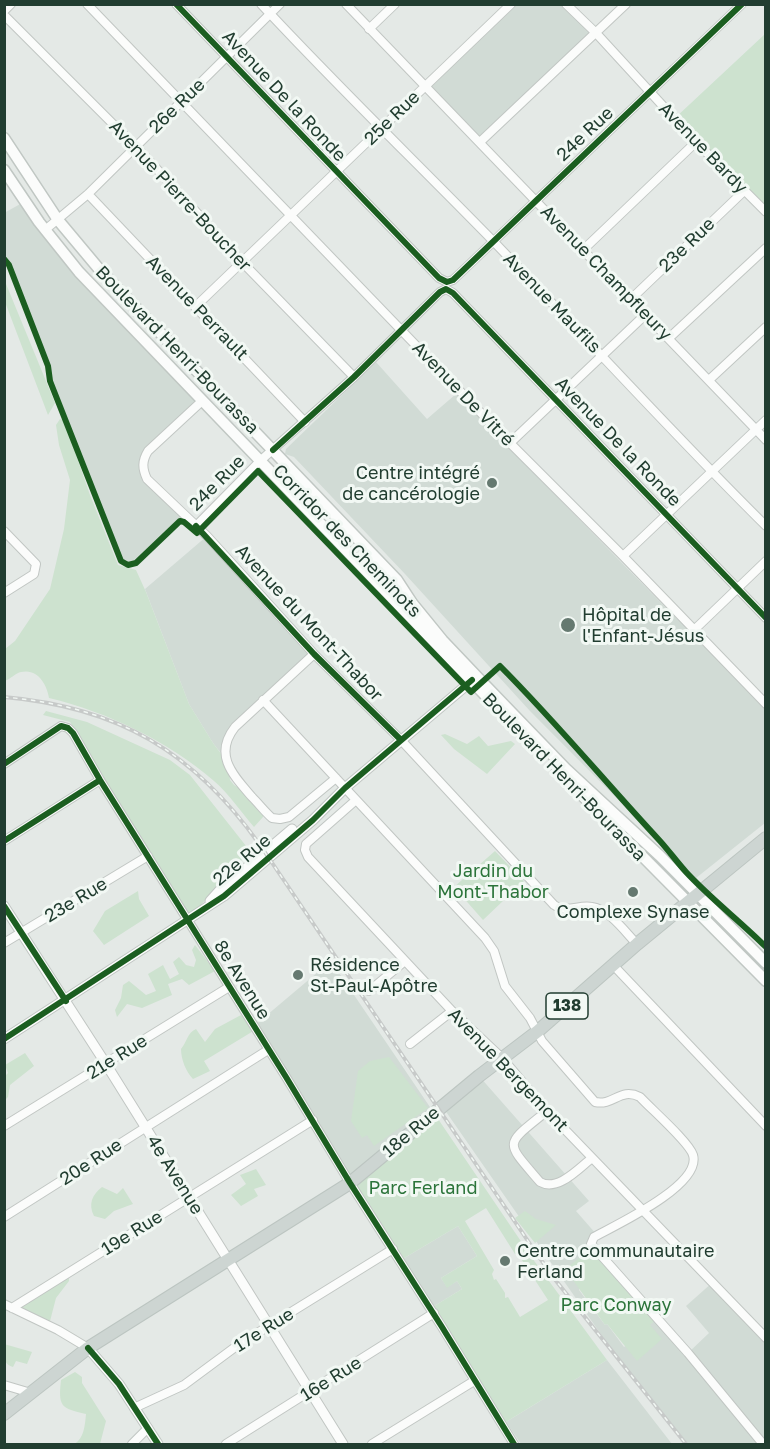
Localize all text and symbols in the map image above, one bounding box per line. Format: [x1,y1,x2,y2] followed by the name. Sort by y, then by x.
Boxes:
[218,26,350,166] street label: Avenue De la Ronde
[145,74,209,138] street label: 26e Rue
[360,86,424,150] street label: 25e Rue
[654,98,752,198] street label: Avenue Bardy
[552,102,618,166] street label: 24e Rue
[104,116,256,276] street label: Avenue Pierre-Boucher
[536,201,676,345] street label: Avenue Champfleury
[655,213,719,277] street label: 23e Rue
[499,248,605,358] street label: Avenue Maufils
[141,251,253,365] street label: Avenue Perrault
[91,261,263,439] street label: Boulevard Henri-Bourassa
[408,337,518,451] street label: Avenue De Vitré
[551,373,685,511] street label: Avenue De la Ronde
[185,451,249,515] street label: 24e Rue
[268,460,426,622] street label: Corridor des Cheminots
[342,462,480,504] place label: Centre intégré de cancérologie
[485,476,499,490] marker: Centre intégré de cancérologie
[231,540,387,706] street label: Avenue du Mont-Thabor
[582,604,704,646] place label: Hôpital de l'Enfant-Jésus
[559,616,577,634] marker: Hôpital de l'Enfant-Jésus
[478,688,650,866] street label: Boulevard Henri-Bourassa
[209,830,275,890] street label: 22e Rue
[437,860,549,902] park label: Jardin du Mont-Thabor
[41,873,111,927] street label: 23e Rue
[626,885,640,899] marker: Complexe Synase
[557,901,709,923] place label: Complexe Synase
[209,936,275,1024] street label: 8e Avenue
[310,954,438,996] place label: Résidence St-Paul-Apôtre
[291,968,305,982] marker: Résidence St-Paul-Apôtre
[546,993,588,1019] road number: 138
[443,1004,573,1136] street label: Avenue Bergemont
[83,1030,151,1084] street label: 21e Rue
[378,1102,444,1162] street label: 18e Rue
[142,1131,208,1219] street label: 4e Avenue
[56,1134,126,1190] street label: 20e Rue
[369,1177,477,1199] park label: Parc Ferland
[98,1206,166,1260] street label: 19e Rue
[517,1240,715,1282] place label: Centre communautaire Ferland
[498,1254,512,1268] marker: Centre communautaire Ferland
[561,1294,671,1316] park label: Parc Conway
[230,1303,298,1357] street label: 17e Rue
[297,1352,365,1406] street label: 16e Rue

